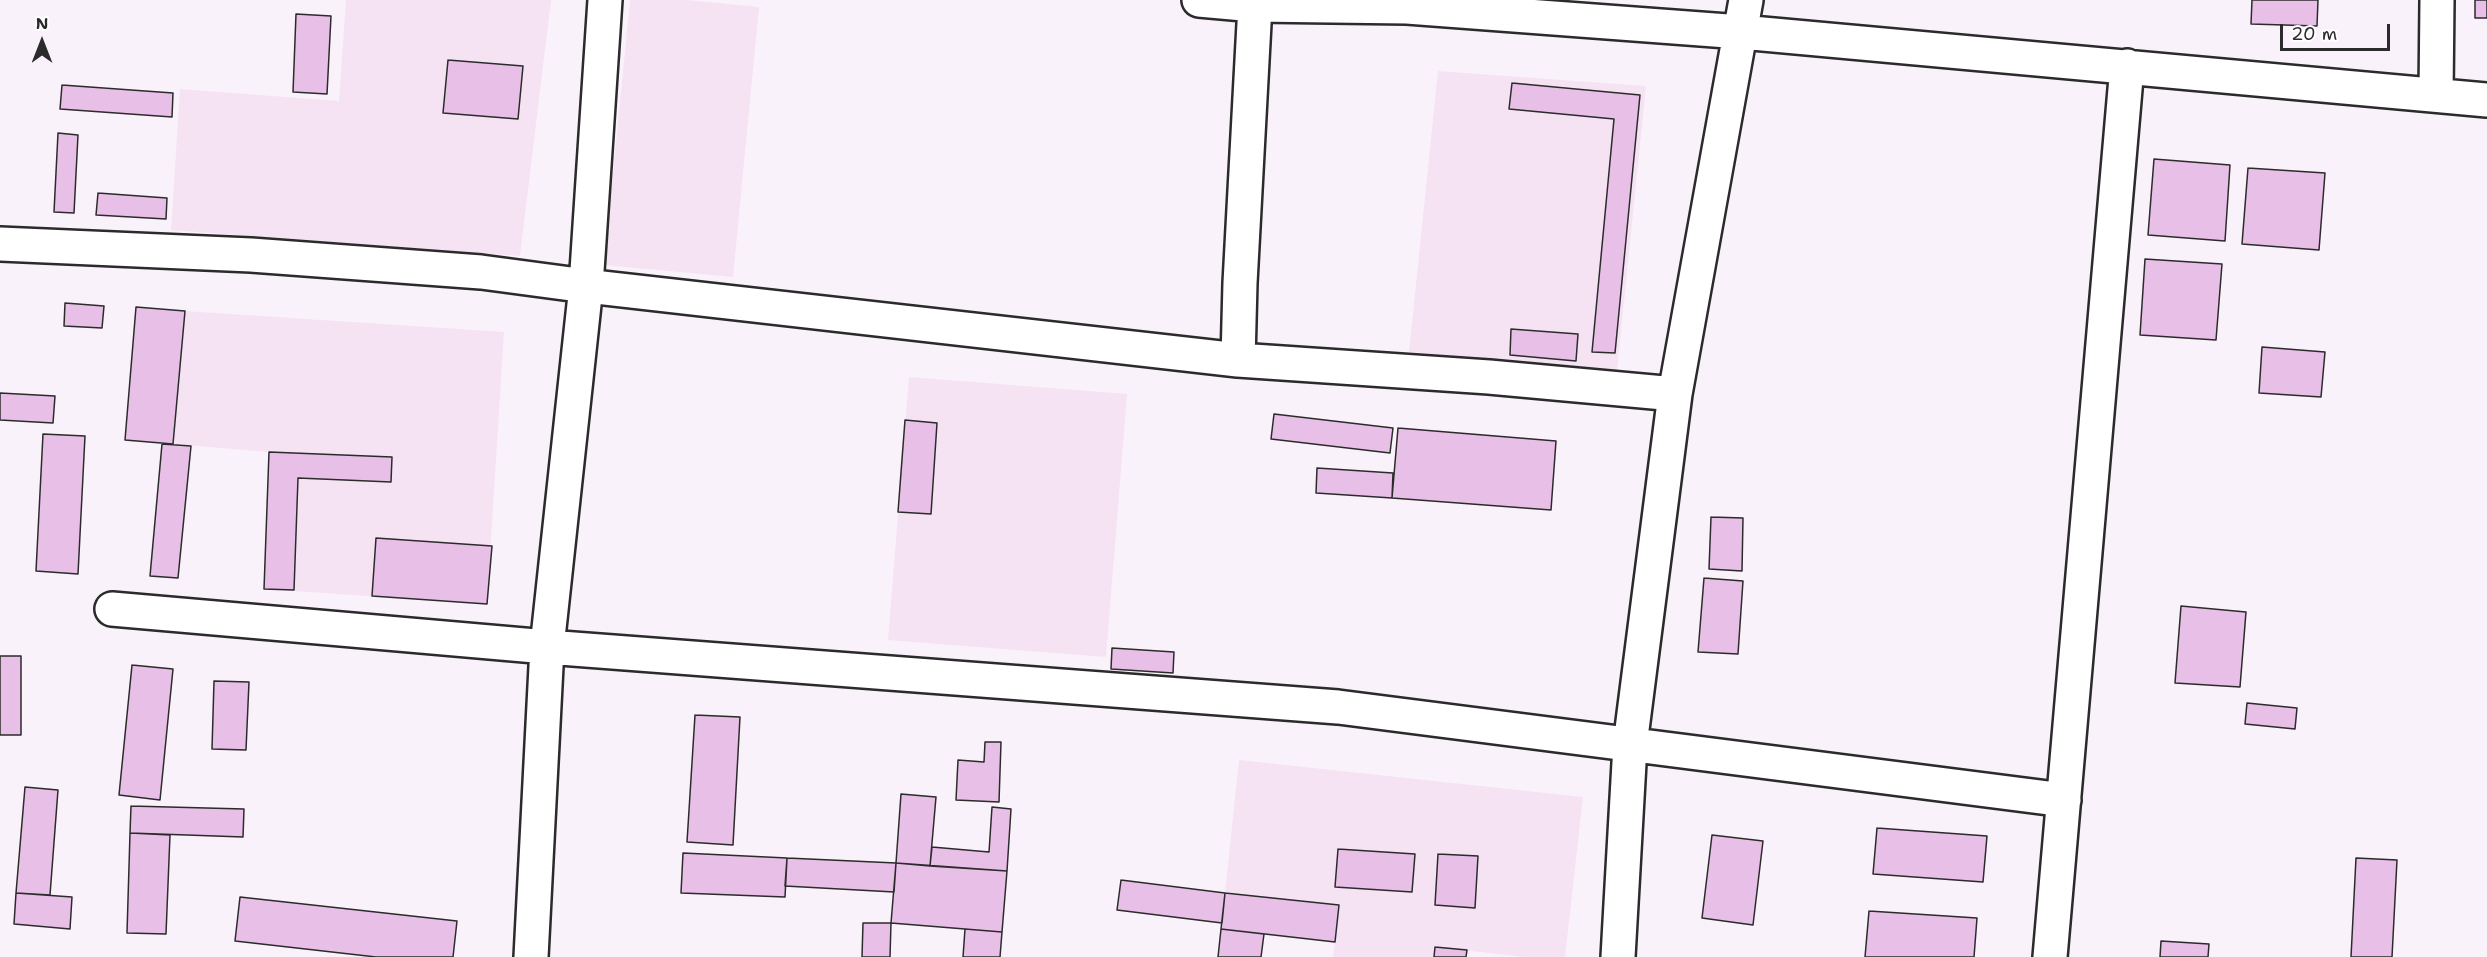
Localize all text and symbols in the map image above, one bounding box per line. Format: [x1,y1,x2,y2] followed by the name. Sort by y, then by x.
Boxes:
[12,12,72,72] north arrow
[2283,12,2392,50] scale bar
[36,13,48,34] text: N
[2291,22,2337,46] text: 20 m

